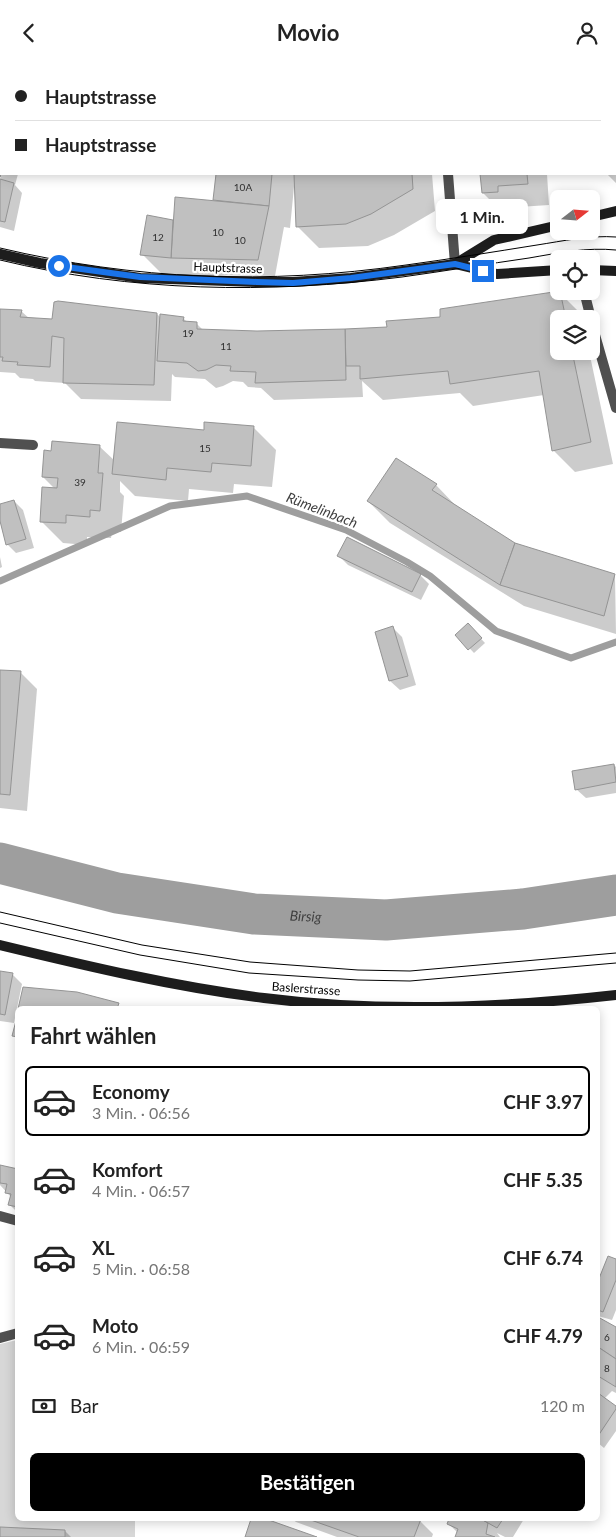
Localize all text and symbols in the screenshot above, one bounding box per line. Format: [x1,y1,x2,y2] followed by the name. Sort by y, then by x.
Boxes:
[15,19,43,47] icon: back
[277,19,339,46] text: Movio
[573,19,601,47] icon: person
[45,85,156,108] text: Hauptstrasse
[45,133,156,156] text: Hauptstrasse
[234,181,252,193] house number: 10A
[550,190,600,240] north arrow
[550,190,600,360] map controls
[437,199,529,233] callout: 1 Min.
[459,207,505,226] text: 1 Min.
[212,226,224,238] house number: 10
[152,231,164,243] house number: 12
[234,234,246,246] house number: 10
[550,250,600,300] button: locate
[48,255,70,277] route start
[193,259,263,276] street label: Hauptstrasse
[472,260,494,282] route end
[550,310,600,360] button: layers
[182,327,194,339] house number: 19
[220,340,232,352] house number: 11
[199,442,211,454] house number: 15
[74,476,86,488] house number: 39
[284,488,360,531] water label: Rümelinbach
[289,907,322,925] water label: Birsig
[271,979,341,998] street label: Baslerstrasse
[30,1022,157,1049] text: Fahrt wählen
[32,1079,77,1124] icon: car
[92,1080,170,1103] text: Economy
[503,1090,583,1113] text: CHF 3.97
[92,1103,190,1122] text: 3 Min. · 06:56
[32,1157,77,1202] icon: car
[92,1158,163,1181] text: Komfort
[503,1168,583,1191] text: CHF 5.35
[92,1181,190,1200] text: 4 Min. · 06:57
[32,1235,77,1280] icon: car
[92,1236,115,1259] text: XL
[503,1246,583,1269] text: CHF 6.74
[92,1259,190,1278] text: 5 Min. · 06:58
[32,1313,77,1358] icon: car
[92,1314,138,1337] text: Moto
[503,1324,583,1347] text: CHF 4.79
[604,1331,610,1343] house number: 6
[92,1337,190,1356] text: 6 Min. · 06:59
[604,1362,610,1374] house number: 8
[30,1392,58,1420] icon: cash
[70,1394,99,1417] text: Bar
[540,1396,585,1415] text: 120 m
[30,1453,585,1511] button: Bestätigen

